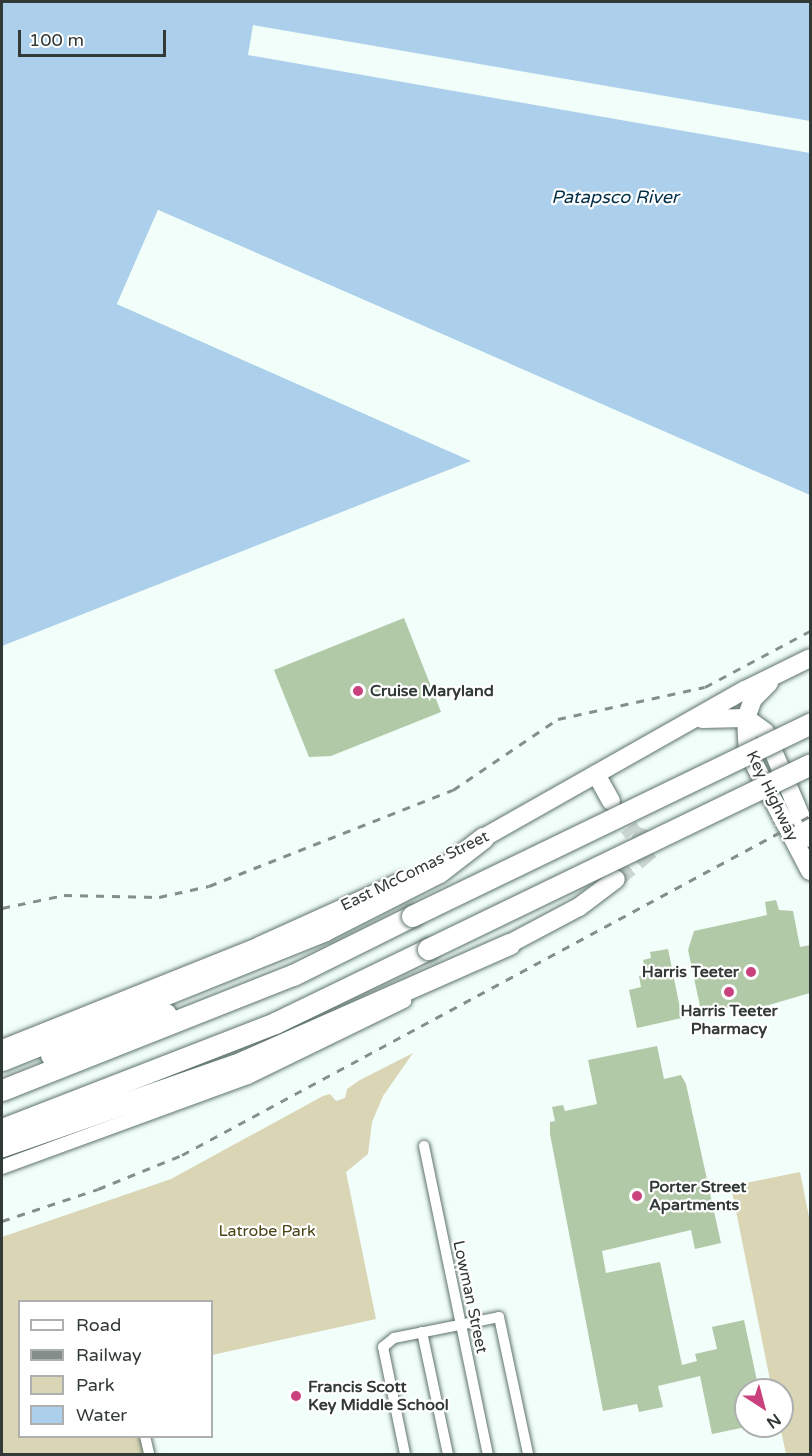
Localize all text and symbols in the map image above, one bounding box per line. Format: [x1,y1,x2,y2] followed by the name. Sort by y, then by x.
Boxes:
[21,18,170,56] scale bar
[29,29,84,51] text: 100 m
[551,186,679,208] water label: Patapsco River
[370,681,494,701] place label: Cruise Maryland
[351,684,365,698] marker: Cruise Maryland
[742,748,802,844] street label: Key Highway
[338,827,492,915] street label: East McComas Street
[642,962,739,982] place label: Harris Teeter
[744,965,758,979] marker: Harris Teeter
[722,985,736,999] marker: Harris Teeter Pharmacy
[680,1001,778,1039] place label: Harris Teeter Pharmacy
[649,1177,746,1215] place label: Porter Street Apartments
[630,1189,644,1203] marker: Porter Street Apartments
[218,1221,316,1241] park label: Latrobe Park
[449,1239,491,1355] street label: Lowman Street
[18,1300,213,1438] legend
[76,1314,121,1336] text: Road
[76,1344,142,1366] text: Railway
[76,1374,114,1396] text: Park
[308,1377,449,1415] place label: Francis Scott Key Middle School
[734,1378,794,1438] north arrow
[289,1389,303,1403] marker: Francis Scott Key Middle School
[76,1404,127,1426] text: Water
[762,1409,784,1433] text: N

